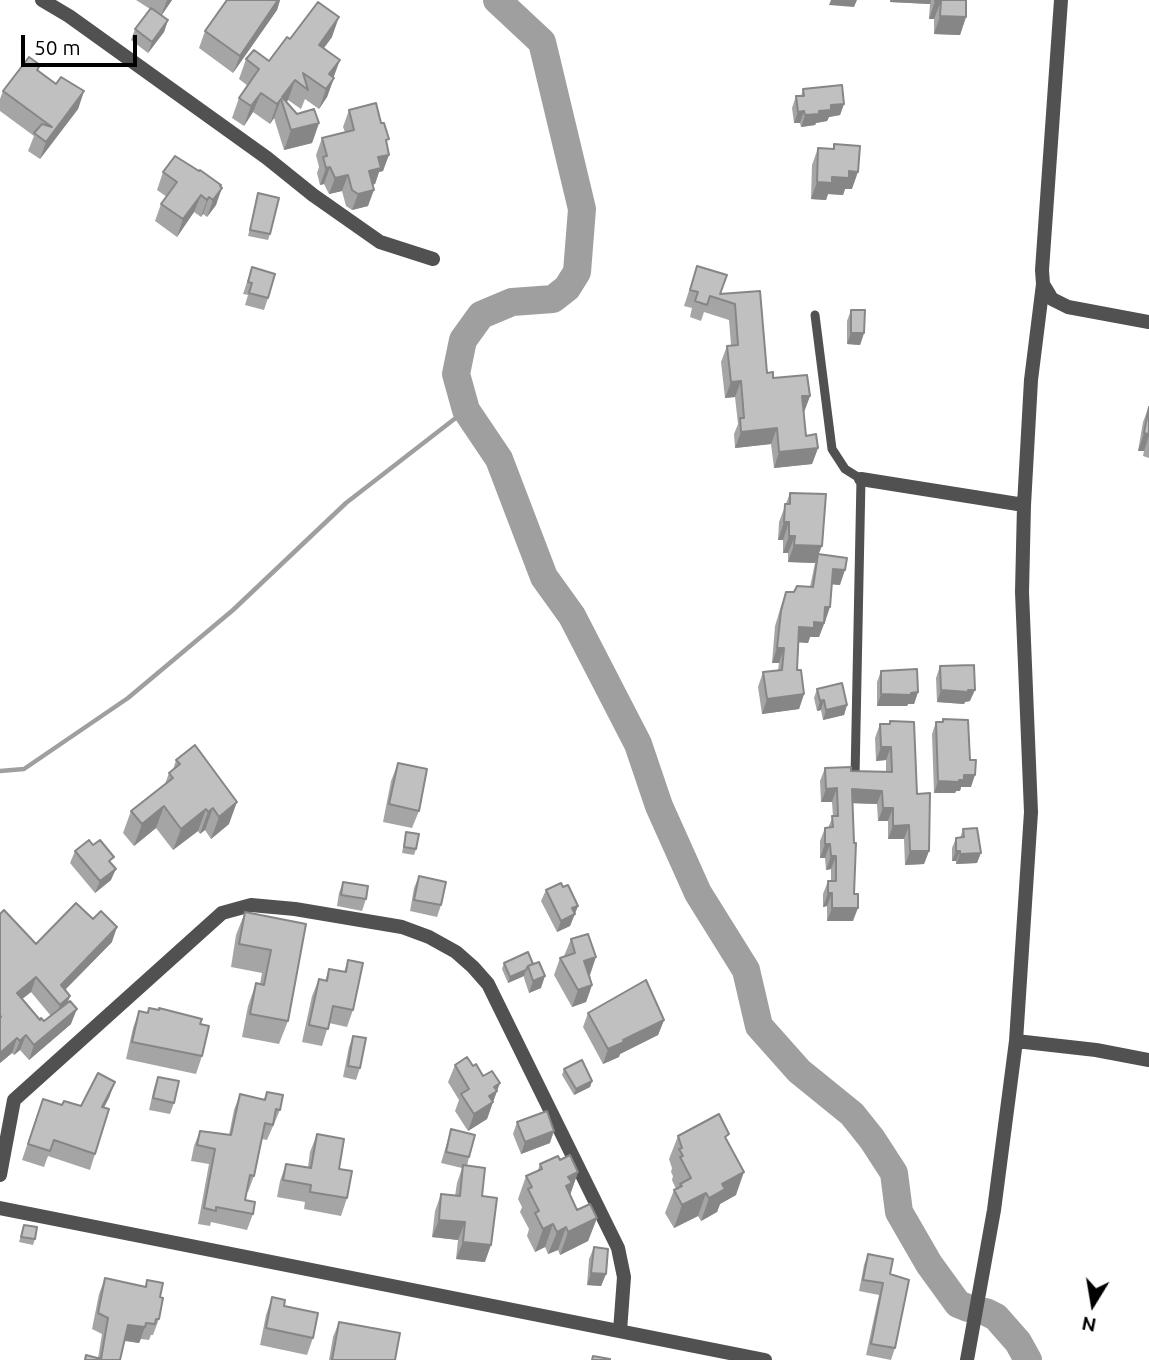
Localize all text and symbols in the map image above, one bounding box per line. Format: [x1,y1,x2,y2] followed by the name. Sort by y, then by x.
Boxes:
[24,21,140,65] scale bar
[34,35,81,59] text: 50 m
[1058,1269,1128,1339] north arrow
[1080,1312,1098,1337] text: N

